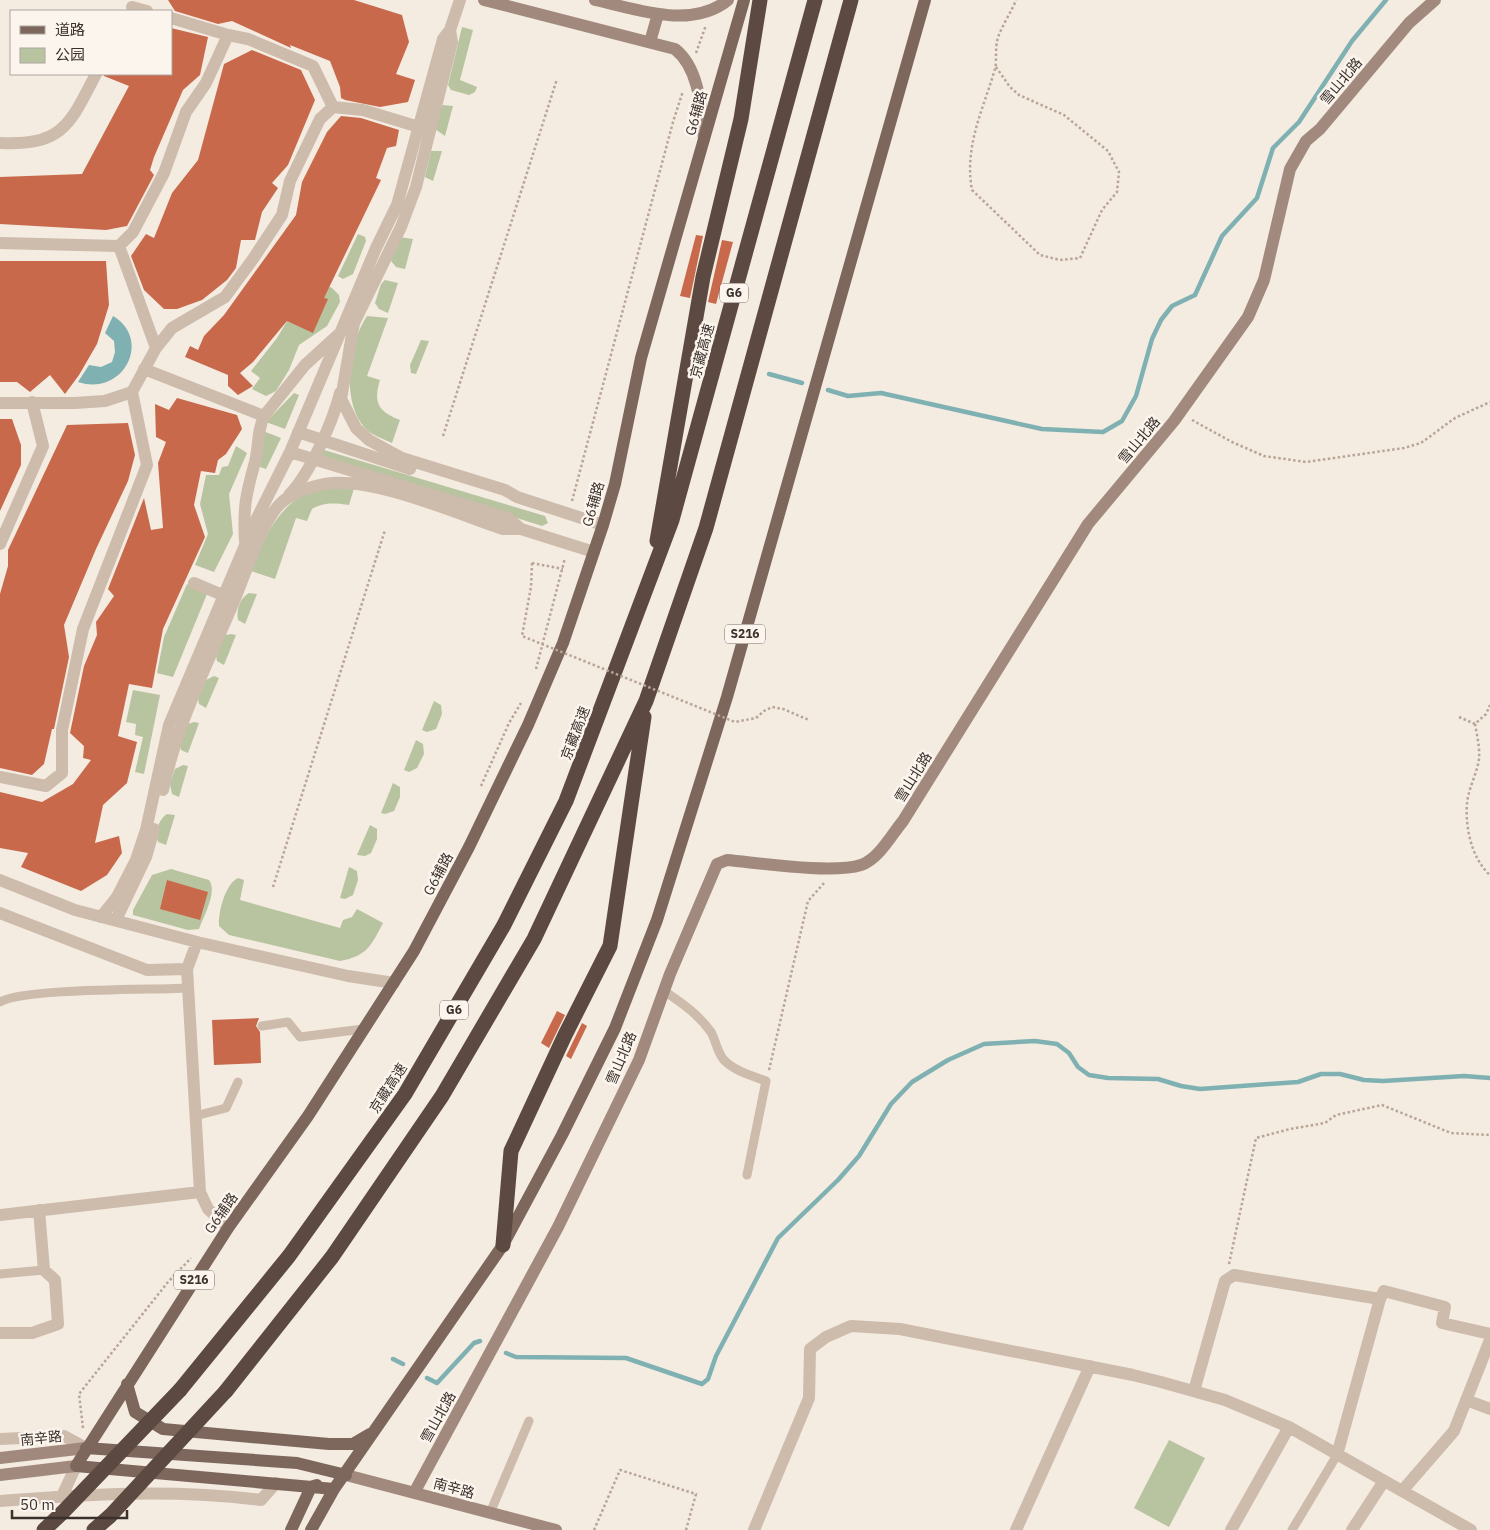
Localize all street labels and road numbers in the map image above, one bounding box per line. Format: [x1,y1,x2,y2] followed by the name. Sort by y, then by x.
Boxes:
[1316,54,1366,108] street label: 雪山北路
[681,88,711,138] street label: G6辅路
[720,284,748,302] road number: G6
[686,322,718,380] street label: 京藏高速
[1114,413,1164,467] street label: 雪山北路
[578,479,608,529] street label: G6辅路
[725,624,765,644] road number: S216
[557,704,593,762] street label: 京藏高速
[891,748,935,806] street label: 雪山北路
[419,849,457,899] street label: G6辅路
[440,1000,468,1020] road number: G6
[602,1029,640,1087] street label: 雪山北路
[365,1060,411,1116] street label: 京藏高速
[200,1189,242,1237] street label: G6辅路
[174,1270,214,1290] road number: S216
[417,1388,459,1446] street label: 雪山北路
[19,1427,63,1449] street label: 南辛路
[431,1474,477,1502] street label: 南辛路

